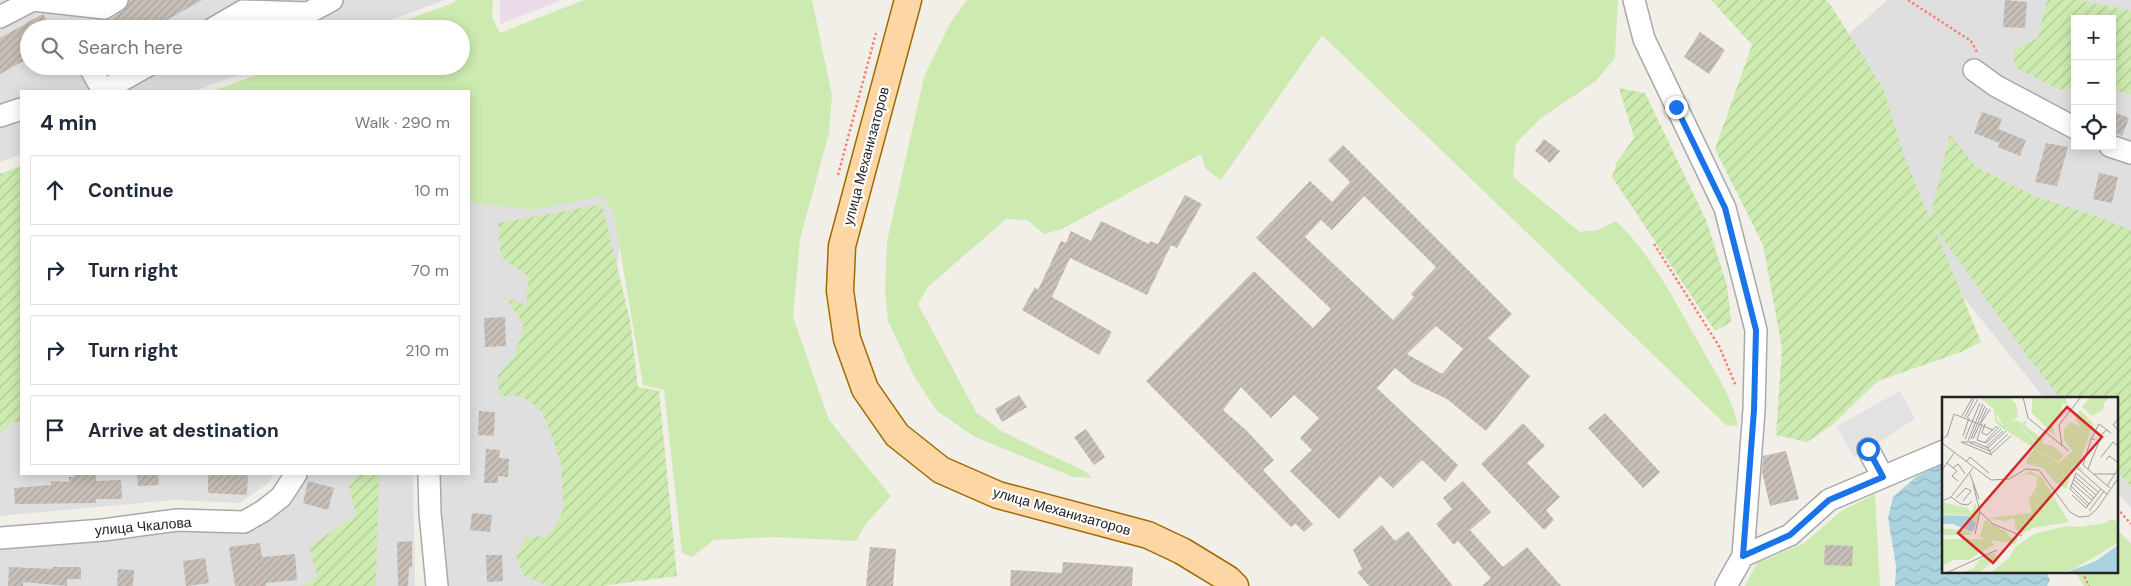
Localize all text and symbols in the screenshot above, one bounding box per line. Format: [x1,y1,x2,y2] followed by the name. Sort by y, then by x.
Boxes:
[2071,15,2116,150] map controls
[2071,15,2116,60] button: +
[20,20,470,75] search box
[38,34,66,62] icon: search
[78,35,183,60] text: Search here
[2071,60,2116,105] button: −
[839,85,893,227] street label: улица Механизаторов
[1665,96,1688,119] route end
[2071,105,2116,150] button: locate
[40,109,97,137] text: 4 min
[355,112,450,133] text: Walk · 290 m
[41,176,69,204] icon: ahead
[88,178,174,203] text: Continue
[415,180,449,201] text: 10 m
[41,256,69,284] icon: right
[88,258,178,283] text: Turn right
[411,260,449,281] text: 70 m
[41,336,69,364] icon: right
[88,338,178,363] text: Turn right
[405,340,449,361] text: 210 m
[1942,397,2118,574] inset map
[41,416,69,444] icon: arrive
[88,418,279,443] text: Arrive at destination
[1857,438,1880,461] route start
[991,483,1133,539] street label: улица Механизаторов
[94,513,192,539] street label: улица Чкалова

